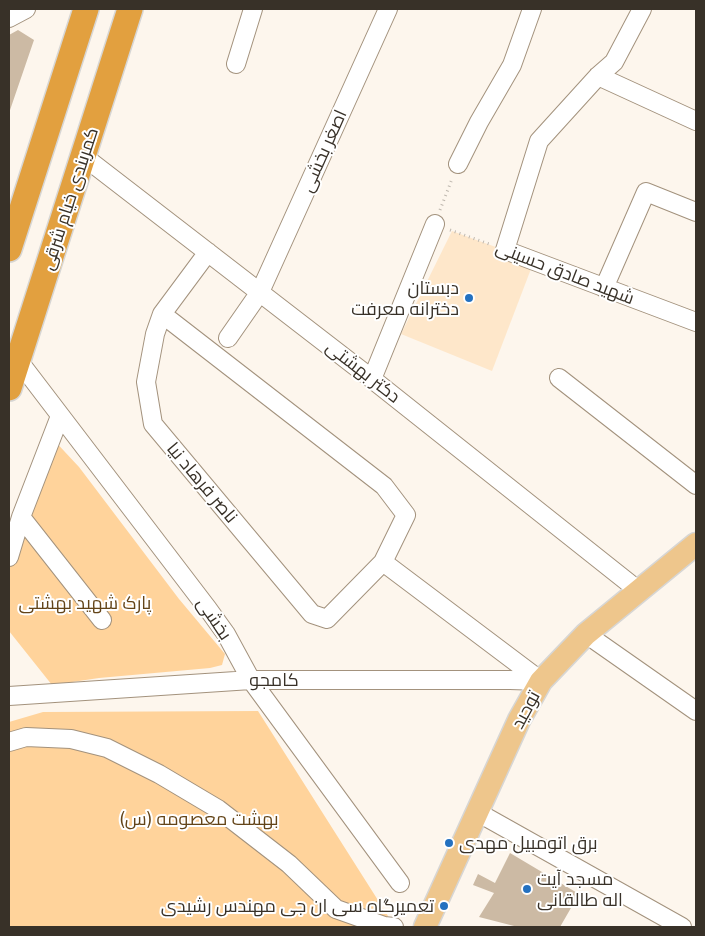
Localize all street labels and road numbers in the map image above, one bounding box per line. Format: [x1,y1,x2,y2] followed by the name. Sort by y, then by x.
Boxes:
[296,106,352,196] street label: اصغر بخشی
[37,125,103,273] street label: کمربندی خیام شرقی
[493,237,637,309] street label: شهید صادق حسینی
[322,336,404,408] street label: دکتر بهشتی
[162,438,242,528] street label: ناصر فرهاد نیا
[192,593,236,645] street label: بخشی
[249,669,299,691] street label: کامجو
[507,687,545,733] street label: توحید

